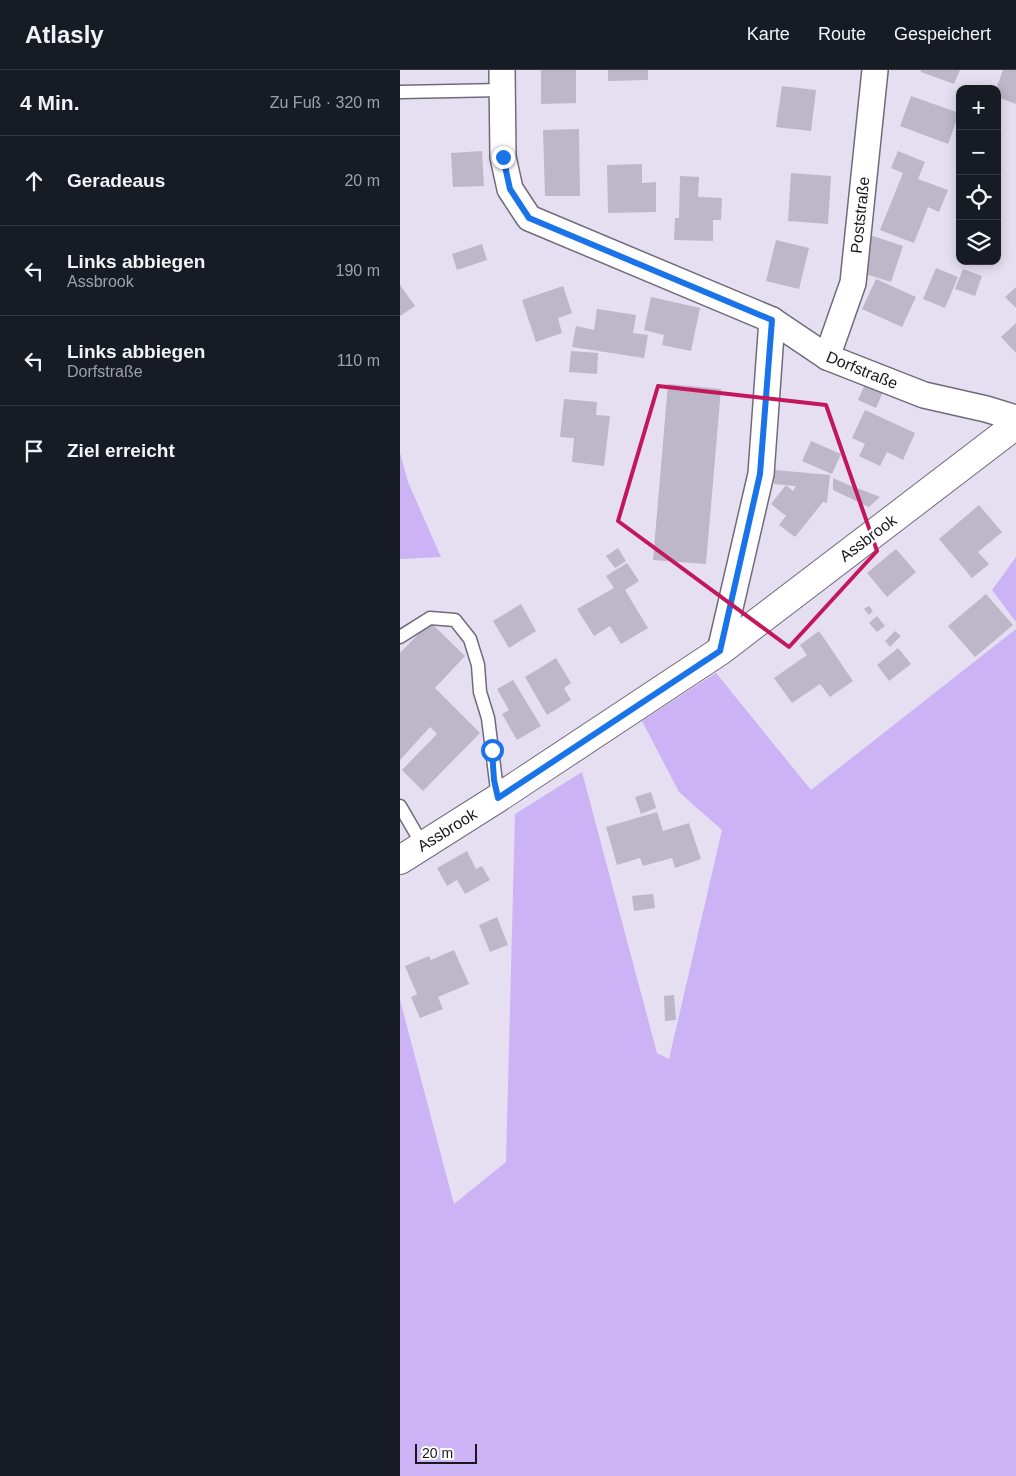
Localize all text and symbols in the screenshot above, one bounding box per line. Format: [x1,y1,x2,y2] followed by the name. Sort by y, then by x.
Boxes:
[25,21,104,48] text: Atlasly
[747,24,790,44] text: Karte
[818,24,866,44] text: Route
[894,24,991,44] text: Gespeichert
[956,85,1001,265] map controls
[956,85,1001,130] button: +
[20,91,80,114] text: 4 Min.
[270,94,380,111] text: Zu Fuß · 320 m
[956,130,1001,175] button: −
[492,146,515,169] route end
[20,167,48,195] icon: ahead
[67,170,165,191] text: Geradeaus
[344,172,380,189] text: 20 m
[956,175,1001,220] button: locate
[848,176,873,254] street label: Poststraße
[956,220,1001,265] button: layers
[67,251,205,272] text: Links abbiegen
[20,257,48,285] icon: left
[336,262,380,279] text: 190 m
[67,273,134,290] text: Assbrook
[67,341,205,362] text: Links abbiegen
[20,347,48,375] icon: left
[824,348,900,392] street label: Dorfstraße
[337,352,380,369] text: 110 m
[67,363,143,380] text: Dorfstraße
[20,437,48,465] icon: arrive
[67,440,175,461] text: Ziel erreicht
[836,511,901,565] street label: Assbrook
[481,739,504,762] route start
[414,805,481,855] street label: Assbrook
[415,1441,478,1464] scale bar
[422,1445,453,1461] text: 20 m

